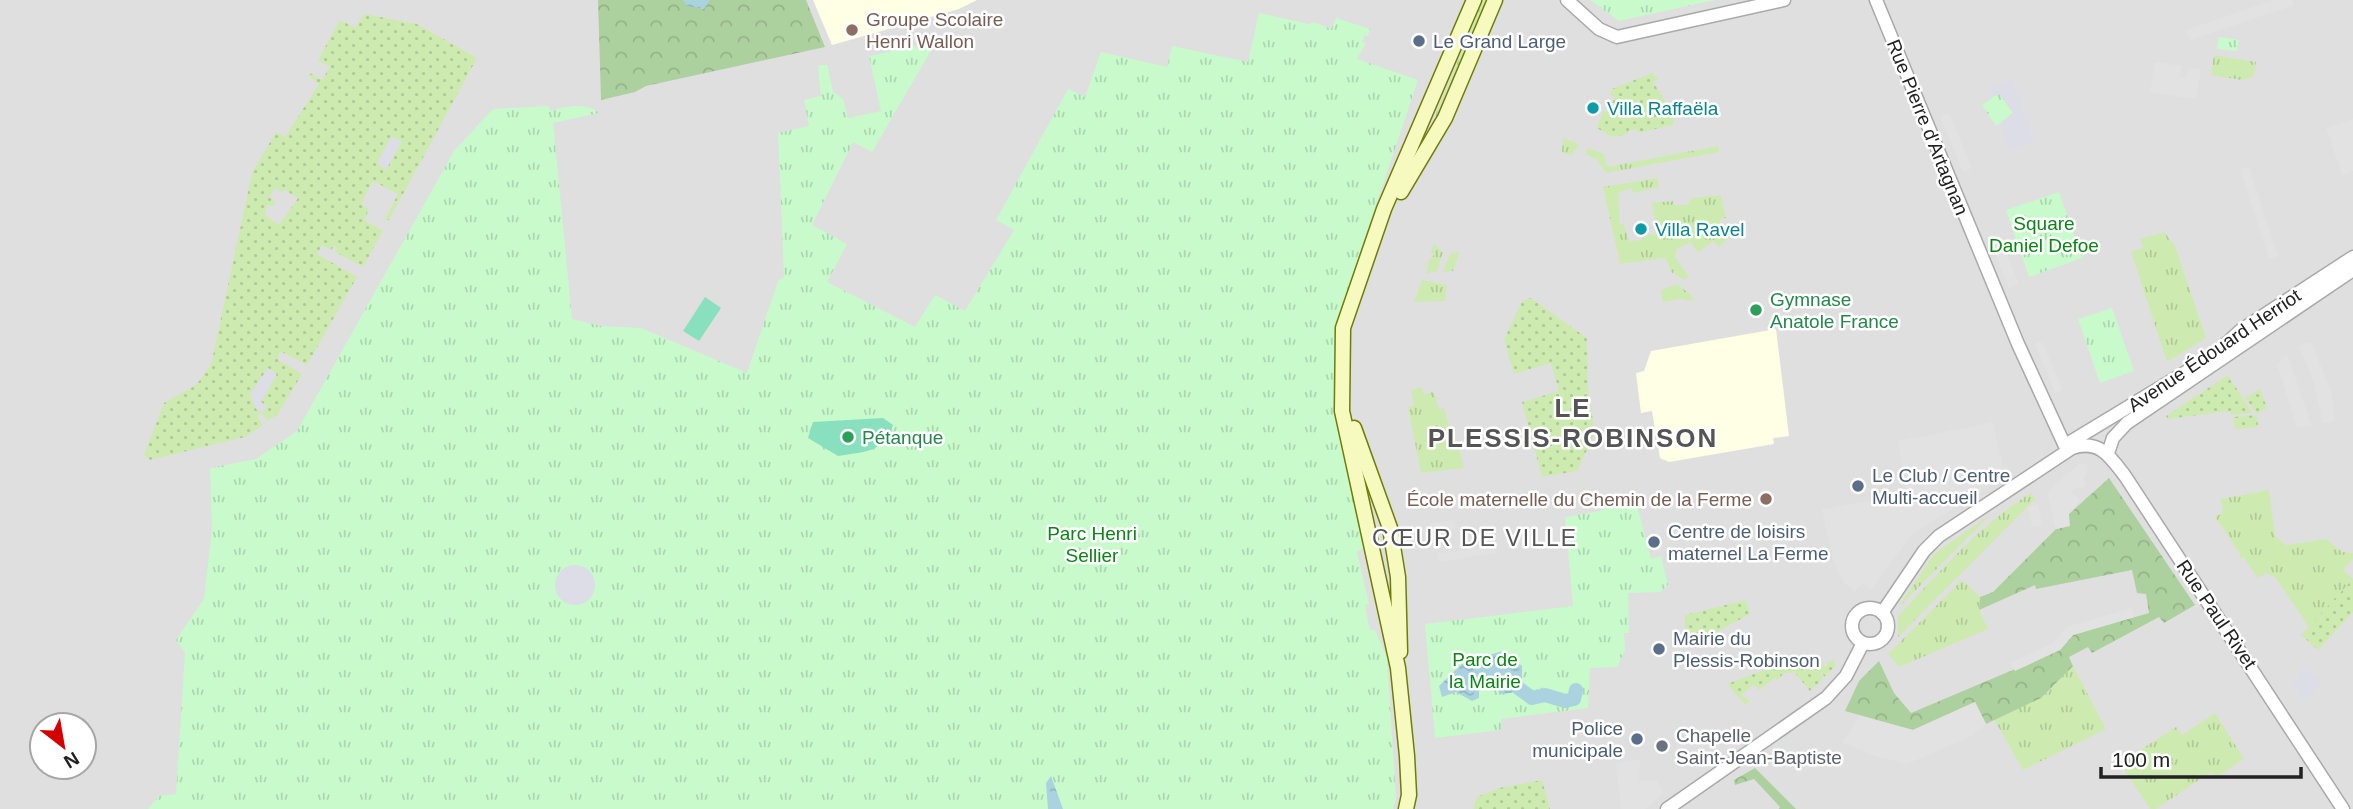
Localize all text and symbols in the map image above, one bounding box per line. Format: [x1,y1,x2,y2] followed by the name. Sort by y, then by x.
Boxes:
[866,9,1003,52] place label: Groupe Scolaire Henri Wallon
[844,22,860,38] marker: Groupe Scolaire Henri Wallon
[1433,31,1566,52] place label: Le Grand Large
[1411,33,1427,49] marker: Le Grand Large
[1883,36,1972,218] street label: Rue Pierre d'Artagnan
[1607,98,1719,119] place label: Villa Raffaëla
[1585,100,1601,116] marker: Villa Raffaëla
[1989,213,2099,256] park label: Square Daniel Defoe
[1655,219,1744,240] place label: Villa Ravel
[1633,221,1649,237] marker: Villa Ravel
[2124,284,2305,416] street label: Avenue Édouard Herriot
[1770,289,1899,332] place label: Gymnase Anatole France
[1748,302,1764,318] marker: Gymnase Anatole France
[1428,393,1718,453] district label: LE PLESSIS-ROBINSON
[862,427,943,448] place label: Pétanque
[840,429,856,445] marker: Pétanque
[1872,465,2010,508] place label: Le Club / Centre Multi-accueil
[1850,478,1866,494] marker: Le Club / Centre Multi-accueil
[1407,489,1752,510] place label: École maternelle du Chemin de la Ferme
[1758,491,1774,507] marker: École maternelle du Chemin de la Ferme
[1668,521,1829,564] place label: Centre de loisirs maternel La Ferme
[1047,523,1137,566] park label: Parc Henri Sellier
[1372,525,1578,551] district label: CŒUR DE VILLE
[1646,534,1662,550] marker: Centre de loisirs maternel La Ferme
[2172,556,2261,673] street label: Rue Paul Rivet
[1673,628,1820,671] place label: Mairie du Plessis-Robinson
[1651,641,1667,657] marker: Mairie du Plessis-Robinson
[1449,649,1521,692] park label: Parc de la Mairie
[28,711,98,781] north arrow
[1532,718,1623,761] place label: Police municipale
[1676,725,1842,768] place label: Chapelle Saint-Jean-Baptiste
[1629,731,1645,747] marker: Police municipale
[2101,736,2300,780] scale bar
[1654,738,1670,754] marker: Chapelle Saint-Jean-Baptiste
[60,748,83,773] text: N
[2112,748,2170,771] text: 100 m

